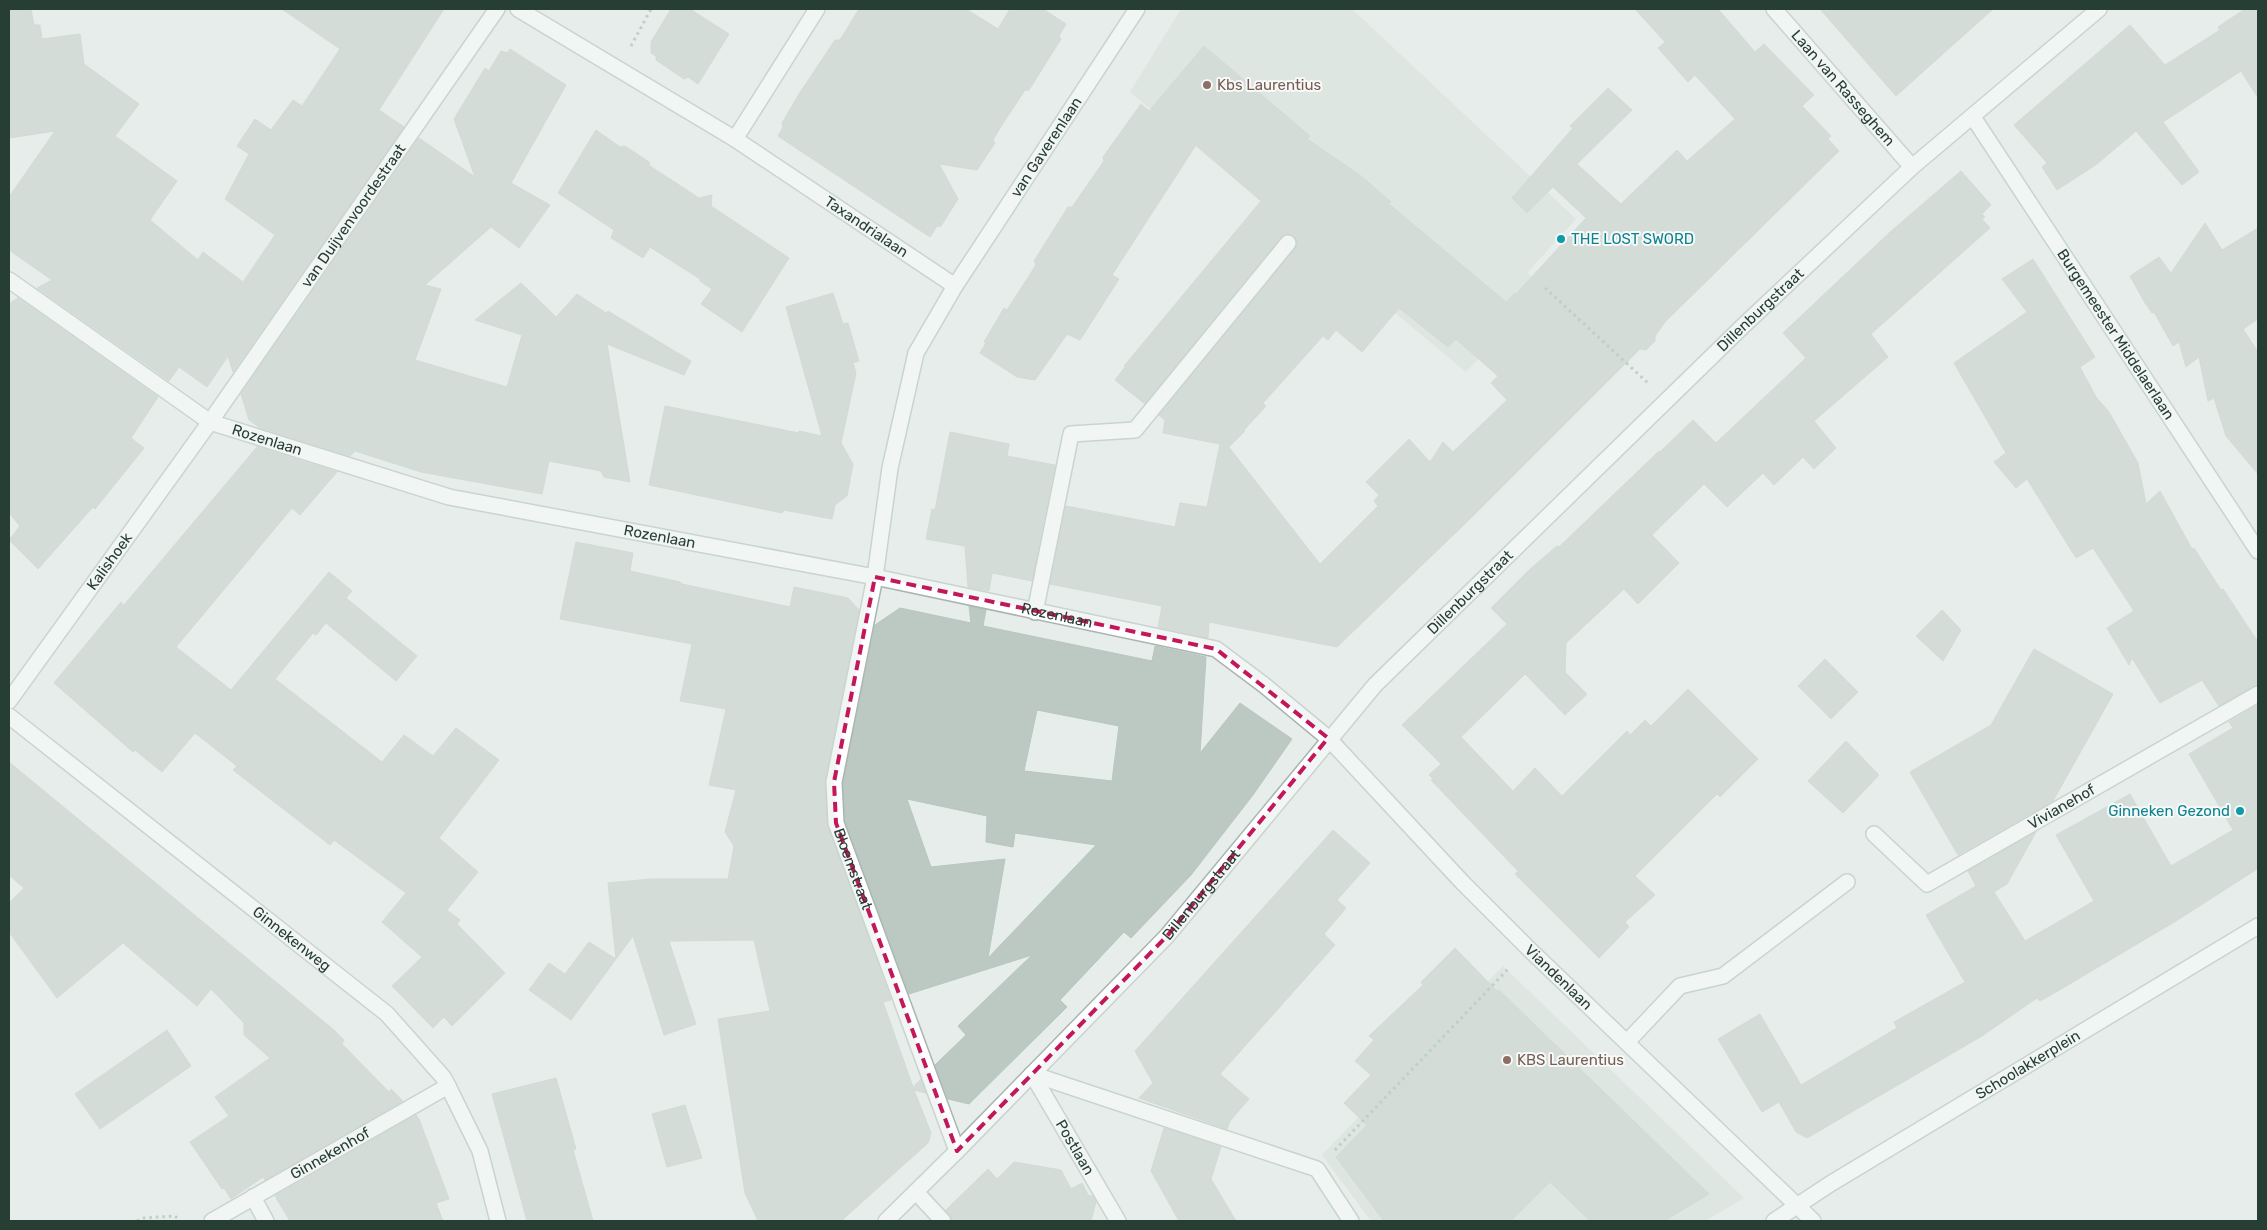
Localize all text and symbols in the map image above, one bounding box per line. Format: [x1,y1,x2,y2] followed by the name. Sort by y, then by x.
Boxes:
[1788,26,1899,150] street label: Laan van Rasseghem
[1217,76,1321,94] place label: Kbs Laurentius
[1201,79,1213,91] marker: Kbs Laurentius
[1007,94,1086,201] street label: van Gaverenlaan
[297,140,410,291] street label: van Duijvenvoordestraat
[821,192,912,261] street label: Taxandrialaan
[1571,230,1694,248] place label: THE LOST SWORD
[1555,233,1567,245] marker: THE LOST SWORD
[2053,246,2178,423] street label: Burgemeester Middelaerlaan
[1713,265,1808,355] street label: Dillenburgstraat
[230,420,304,459] street label: Rozenlaan
[622,521,697,552] street label: Rozenlaan
[83,529,136,594] street label: Kalishoek
[1423,546,1517,638] street label: Dillenburgstraat
[1020,599,1094,632] street label: Rozenlaan
[2025,780,2099,833] street label: Vivianehof
[2108,802,2230,820] place label: Ginneken Gezond
[2234,805,2246,817] marker: Ginneken Gezond
[830,826,876,912] street label: Bloemstraat
[1158,845,1244,944] street label: Dillenburgstraat
[249,903,334,975] street label: Ginnekenweg
[1521,941,1596,1014] street label: Viandenlaan
[1972,1026,2083,1103] street label: Schoolakkerplein
[1517,1051,1624,1069] place label: KBS Laurentius
[1501,1054,1513,1066] marker: KBS Laurentius
[1052,1117,1098,1178] street label: Postlaan
[287,1124,373,1183] street label: Ginnekenhof

